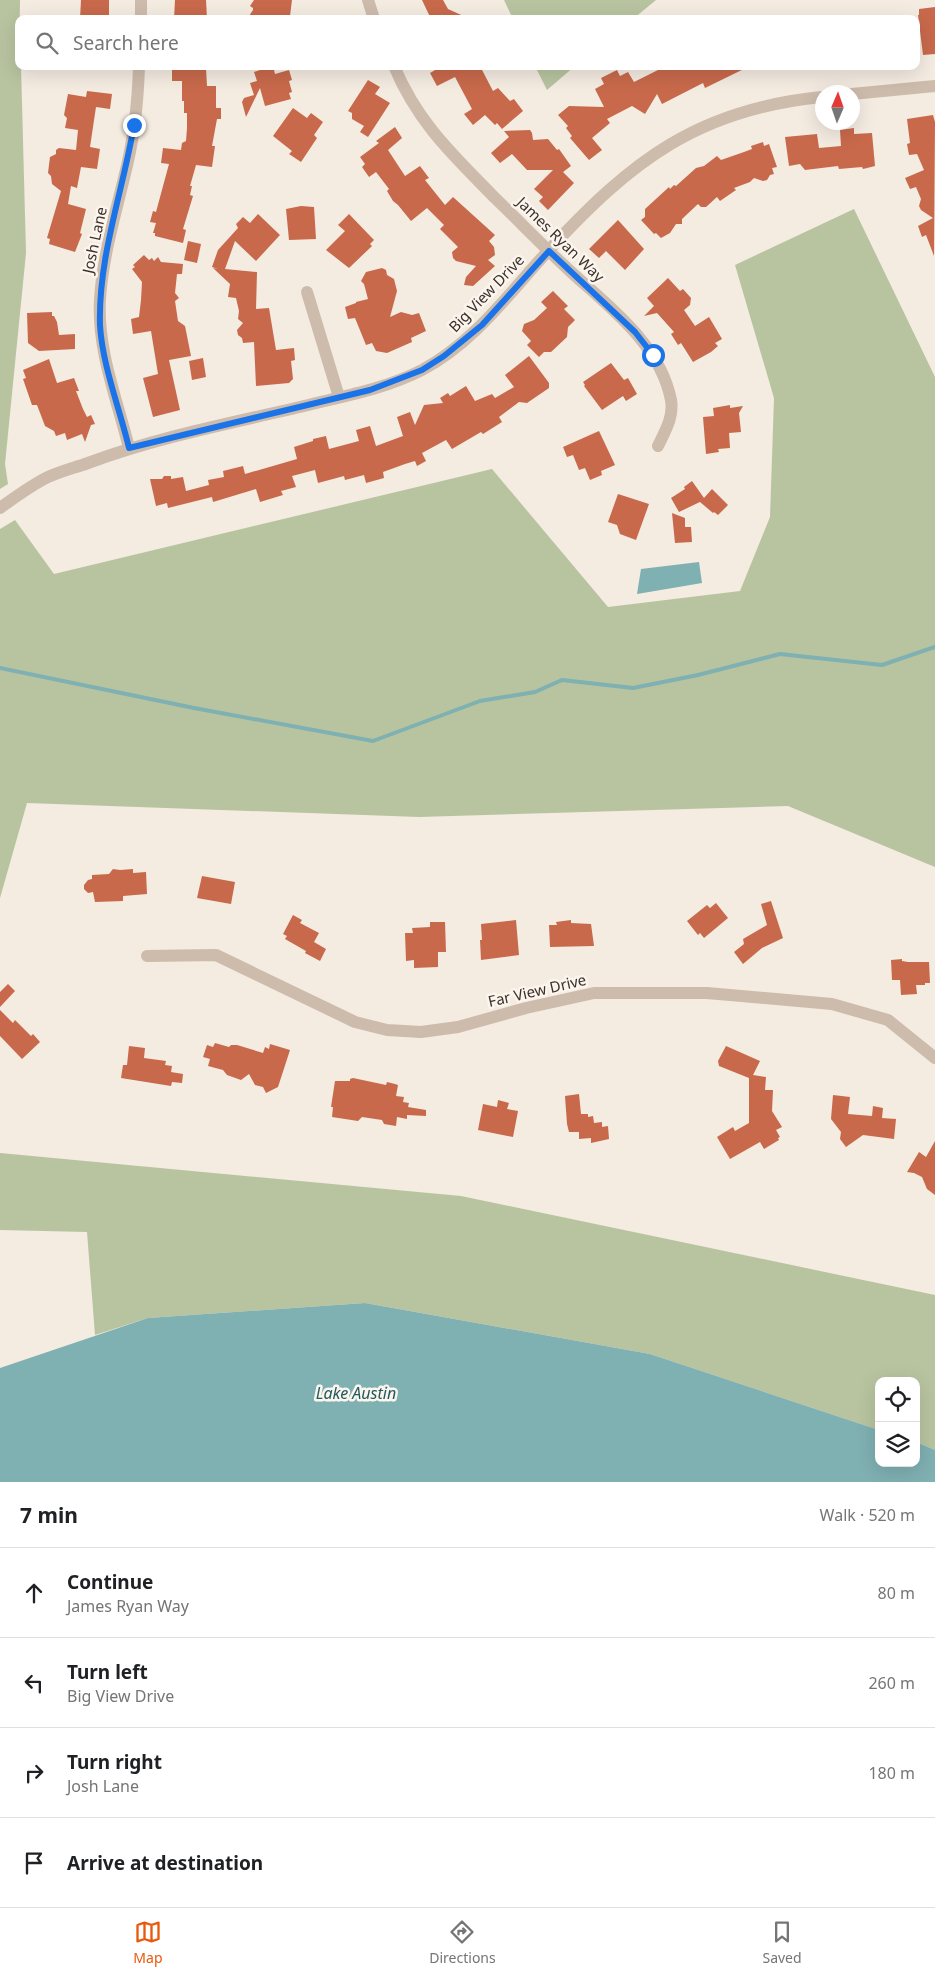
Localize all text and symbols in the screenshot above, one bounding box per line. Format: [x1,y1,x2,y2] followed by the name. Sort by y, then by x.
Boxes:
[15,15,920,70] search box
[33,29,61,57] icon: search
[73,30,179,56] text: Search here
[815,85,860,130] north arrow
[123,114,146,137] route end
[511,191,609,286] street label: James Ryan Way
[77,205,111,277] street label: Josh Lane
[444,250,528,336] street label: Big View Drive
[642,344,665,367] route start
[486,969,588,1011] street label: Far View Drive
[875,1377,920,1467] map controls
[875,1377,920,1422] button: locate
[316,1382,396,1404] water label: Lake Austin
[875,1422,920,1467] button: layers
[20,1501,78,1529] text: 7 min
[820,1504,915,1526] text: Walk · 520 m
[67,1569,153,1595] text: Continue
[20,1579,48,1607] icon: ahead
[878,1582,915,1604] text: 80 m
[67,1595,189,1617] text: James Ryan Way
[67,1659,148,1685] text: Turn left
[20,1669,48,1697] icon: left
[868,1672,915,1694] text: 260 m
[67,1685,174,1707] text: Big View Drive
[67,1749,162,1775] text: Turn right
[20,1759,48,1787] icon: right
[868,1762,915,1784] text: 180 m
[67,1775,139,1797] text: Josh Lane
[20,1849,48,1877] icon: arrive
[67,1850,263,1876] text: Arrive at destination
[133,1918,163,1967] tab: Map
[429,1918,496,1967] tab: Directions
[762,1918,802,1967] tab: Saved

